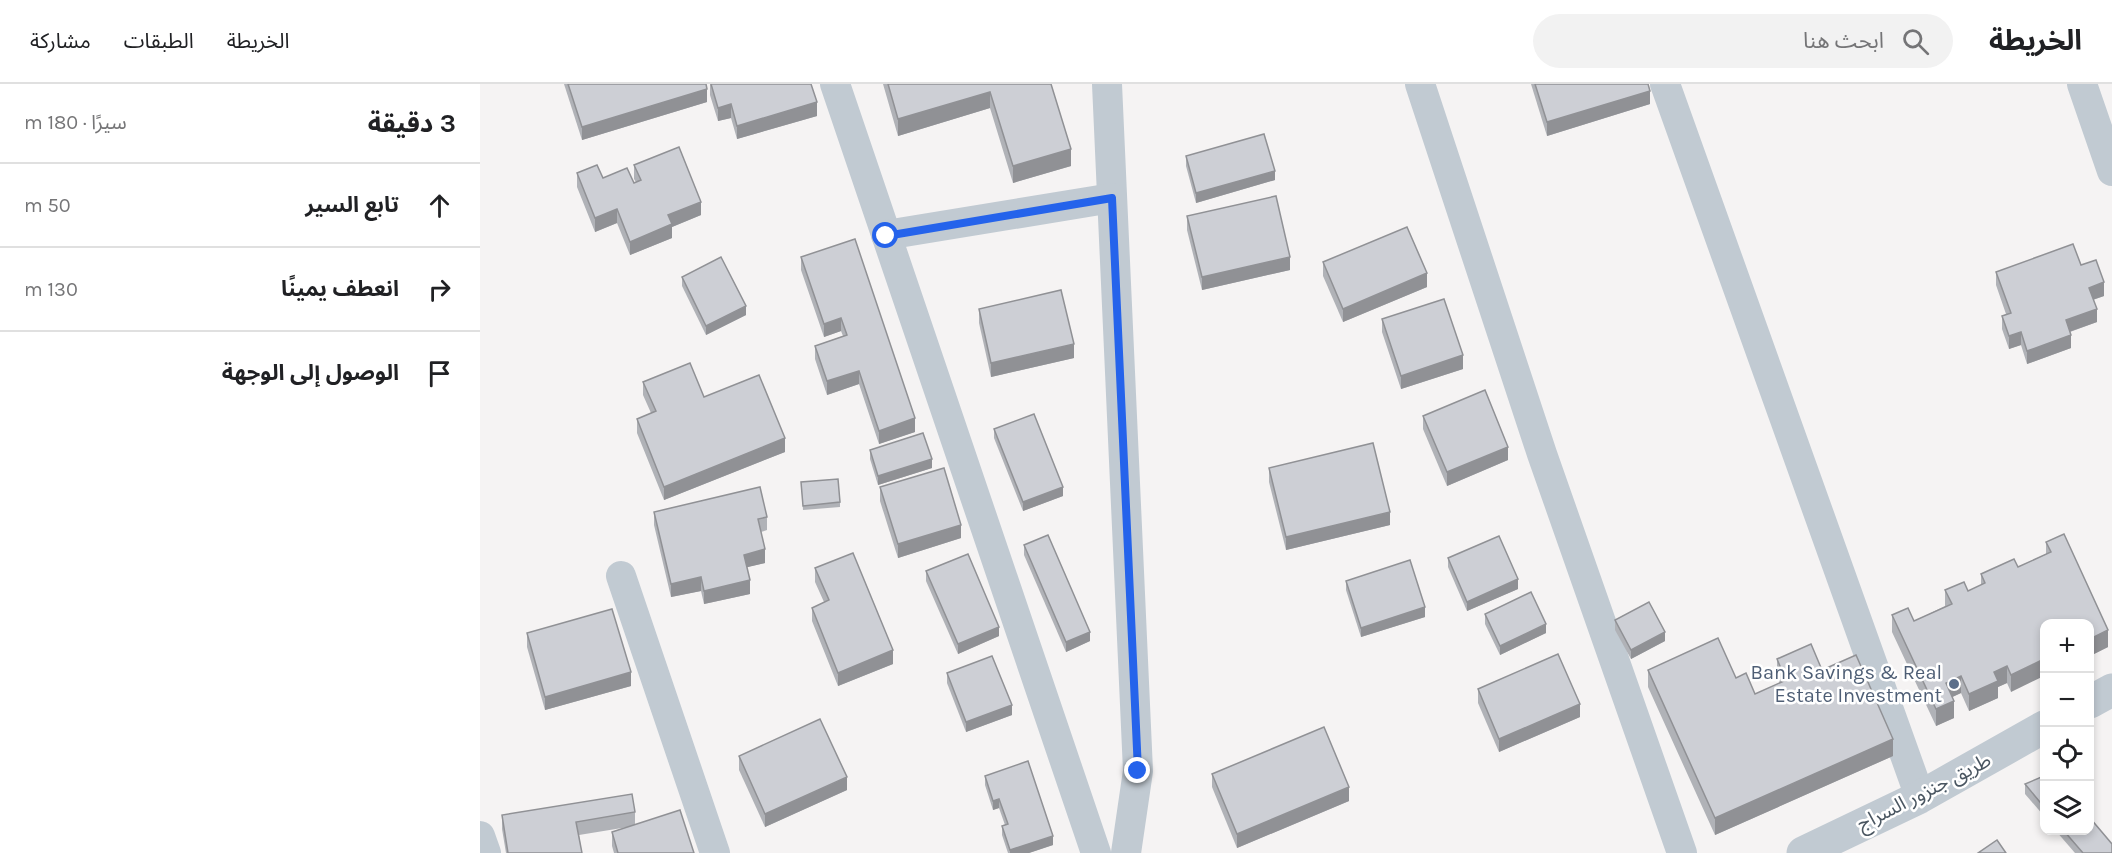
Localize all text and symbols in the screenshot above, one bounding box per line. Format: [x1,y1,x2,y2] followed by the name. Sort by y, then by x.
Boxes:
[1533,14,1953,68] search box
[1989,24,2082,57] text: الخريطة
[1899,25,1932,58] icon: search
[1803,28,1884,54] text: ابحث هنا
[30,29,91,53] text: مشاركة
[124,29,194,53] text: الطبقات
[227,29,290,53] text: الخريطة
[368,108,456,139] text: 3 دقيقة
[24,111,127,134] text: سيرًا · 180 m
[423,189,456,222] icon: ahead
[305,192,399,218] text: تابع السير
[24,194,71,217] text: 50 m
[872,222,898,248] route start
[423,273,456,306] icon: right
[281,276,399,302] text: انعطف يمينًا
[24,278,78,301] text: 130 m
[423,357,456,390] icon: arrive
[222,360,399,386] text: الوصول إلى الوجهة
[2040,619,2094,835] map controls
[2040,619,2094,673] button: +
[1751,661,1942,707] place label: Bank Savings & Real Estate Investment
[2040,673,2094,727] button: −
[1947,677,1961,691] marker: Bank Savings & Real Estate Investment
[2040,727,2094,781] button: locate
[1853,748,1996,838] street label: طريق جنزور السراج
[1124,757,1150,783] route end
[2040,781,2094,835] button: layers

